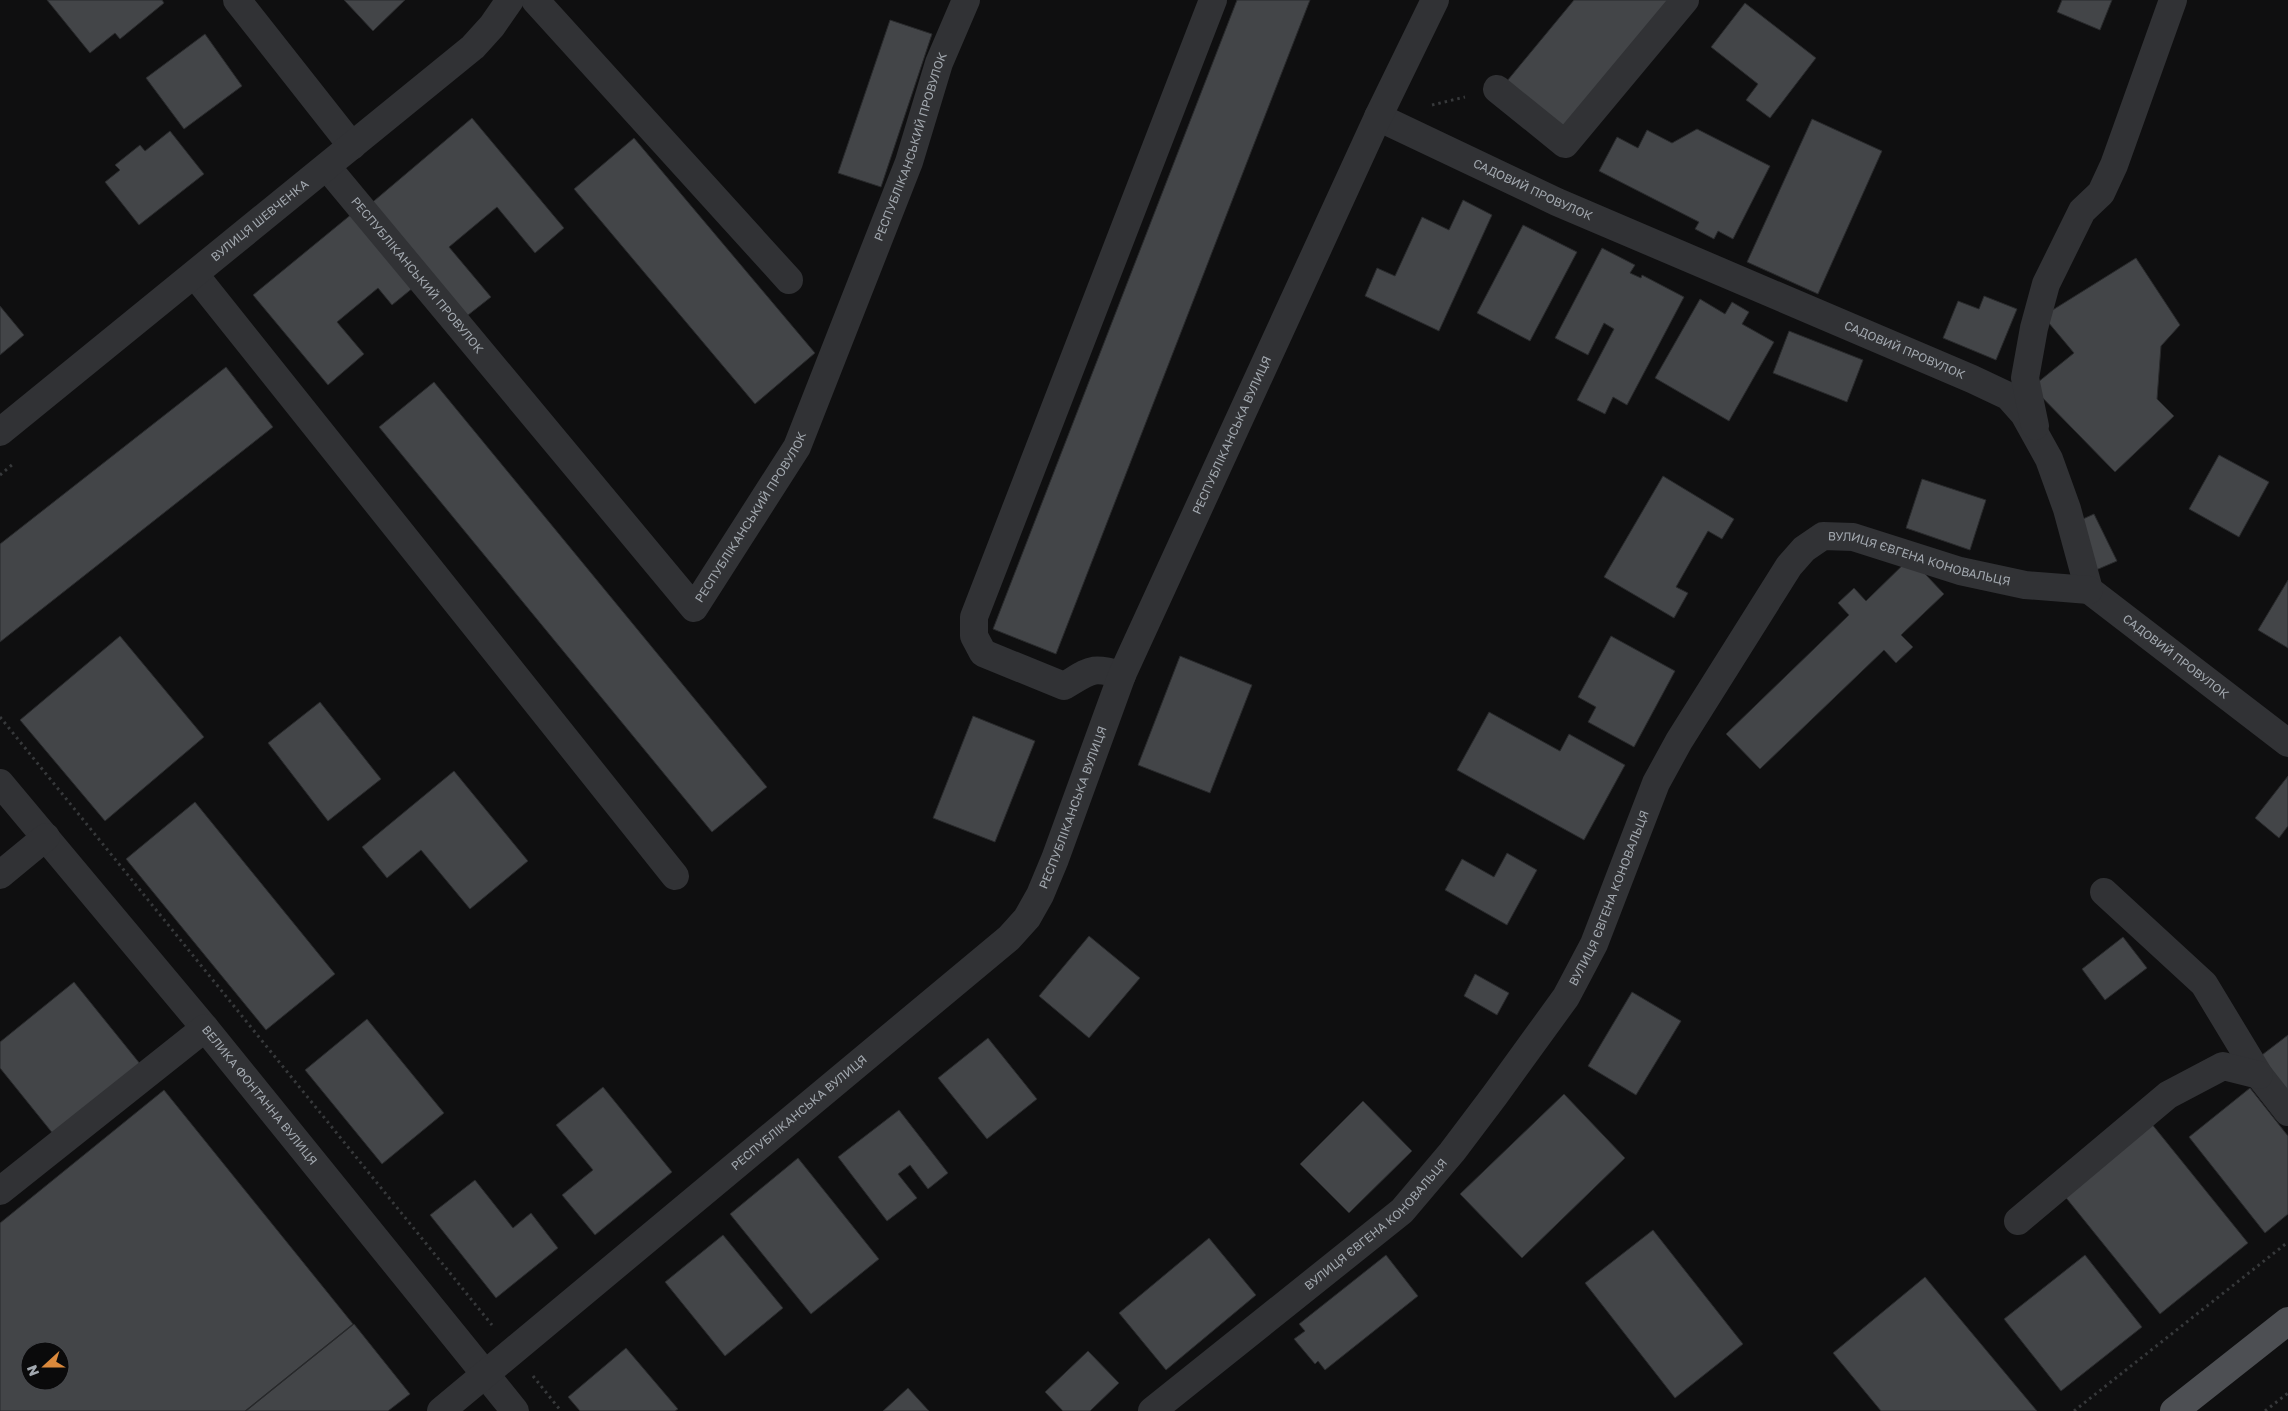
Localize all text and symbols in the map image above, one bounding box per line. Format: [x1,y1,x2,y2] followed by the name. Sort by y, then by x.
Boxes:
[871,49,950,243] street label: РЕСПУБЛІКАНСЬКИЙ ПРОВУЛОК
[1471,155,1595,223] street label: САДОВИЙ ПРОВУЛОК
[208,176,311,264] street label: ВУЛИЦЯ ШЕВЧЕНКА
[348,194,487,357] street label: РЕСПУБЛІКАНСЬКИЙ ПРОВУЛОК
[1842,317,1968,382] street label: САДОВИЙ ПРОВУЛОК
[1189,354,1274,517] street label: РЕСПУБЛІКАНСЬКА ВУЛИЦЯ
[691,429,809,605] street label: РЕСПУБЛІКАНСЬКИЙ ПРОВУЛОК
[1828,528,2012,589] street label: ВУЛИЦЯ ЄВГЕНА КОНОВАЛЬЦЯ
[2120,611,2232,702] street label: САДОВИЙ ПРОВУЛОК
[1035,724,1110,891] street label: РЕСПУБЛІКАНСЬКА ВУЛИЦЯ
[1565,808,1652,988] street label: ВУЛИЦЯ ЄВГЕНА КОНОВАЛЬЦЯ
[199,1022,321,1168] street label: ВЕЛИКА ФОНТАННА ВУЛИЦЯ
[728,1051,870,1173] street label: РЕСПУБЛІКАНСЬКА ВУЛИЦЯ
[1301,1155,1450,1293] street label: ВУЛИЦЯ ЄВГЕНА КОНОВАЛЬЦЯ
[20,1341,70,1391] north arrow
[23,1363,42,1379] text: N

